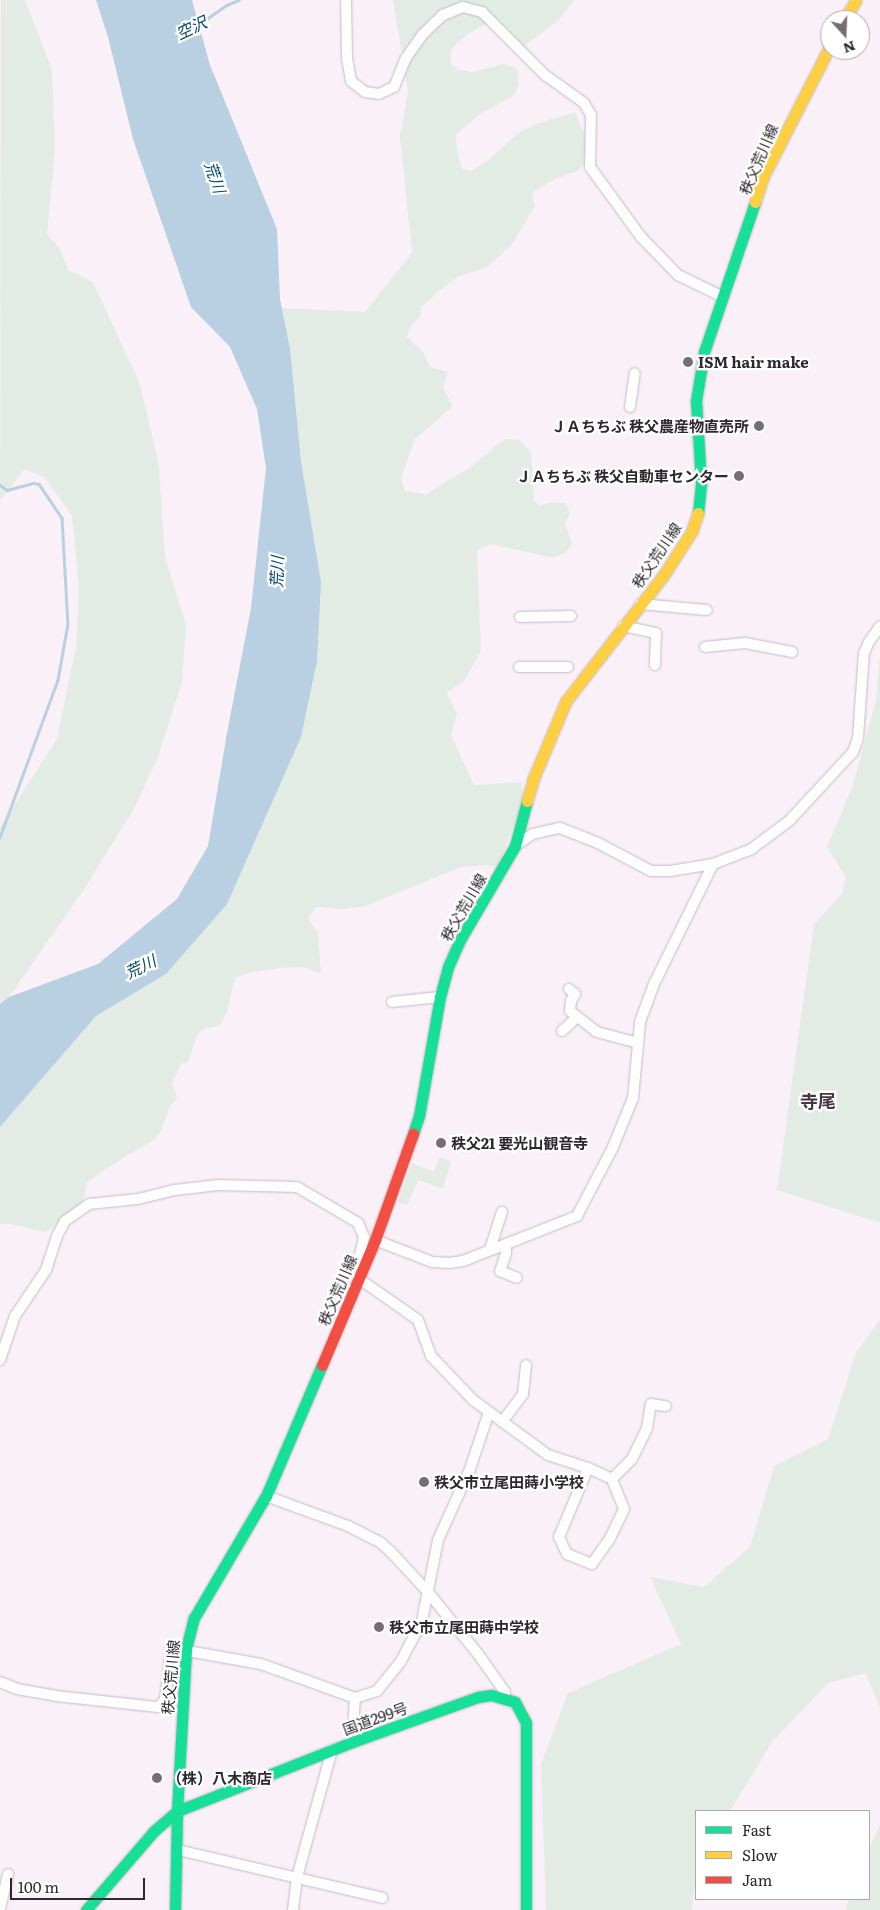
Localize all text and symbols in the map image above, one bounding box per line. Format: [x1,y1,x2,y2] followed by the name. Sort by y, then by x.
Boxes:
[820,10,870,60] north arrow
[172,12,210,42] water label: 空沢
[841,37,859,60] text: N
[735,121,781,197] street label: 秩父荒川線
[202,159,230,195] water label: 荒川
[698,353,809,371] place label: ISM hair make
[682,356,694,368] marker: ISM hair make
[551,417,749,435] place label: ＪＡちちぶ 秩父農産物直売所
[753,420,765,432] marker: ＪＡちちぶ 秩父農産物直売所
[516,467,729,485] place label: ＪＡちちぶ 秩父自動車センター
[733,470,745,482] marker: ＪＡちちぶ 秩父自動車センター
[628,519,684,591] street label: 秩父荒川線
[266,556,286,588] water label: 荒川
[436,870,490,944] street label: 秩父荒川線
[121,950,159,982] water label: 荒川
[800,1090,836,1112] district label: 寺尾
[451,1134,588,1152] place label: 秩父21 要光山観音寺
[435,1137,447,1149] marker: 秩父21 要光山観音寺
[314,1252,360,1328] street label: 秩父荒川線
[434,1473,584,1491] place label: 秩父市立尾田蒔小学校
[418,1476,430,1488] marker: 秩父市立尾田蒔小学校
[389,1618,539,1636] place label: 秩父市立尾田蒔中学校
[373,1621,385,1633] marker: 秩父市立尾田蒔中学校
[158,1639,182,1715] street label: 秩父荒川線
[340,1698,410,1738] street label: 国道299号
[167,1769,272,1787] place label: （株）八木商店
[151,1772,163,1784] marker: （株）八木商店
[695,1810,870,1900] legend
[742,1818,771,1841] text: Fast
[742,1843,777,1866] text: Slow
[12,1868,148,1900] scale bar
[742,1868,772,1891] text: Jam
[18,1875,59,1898] text: 100 m

